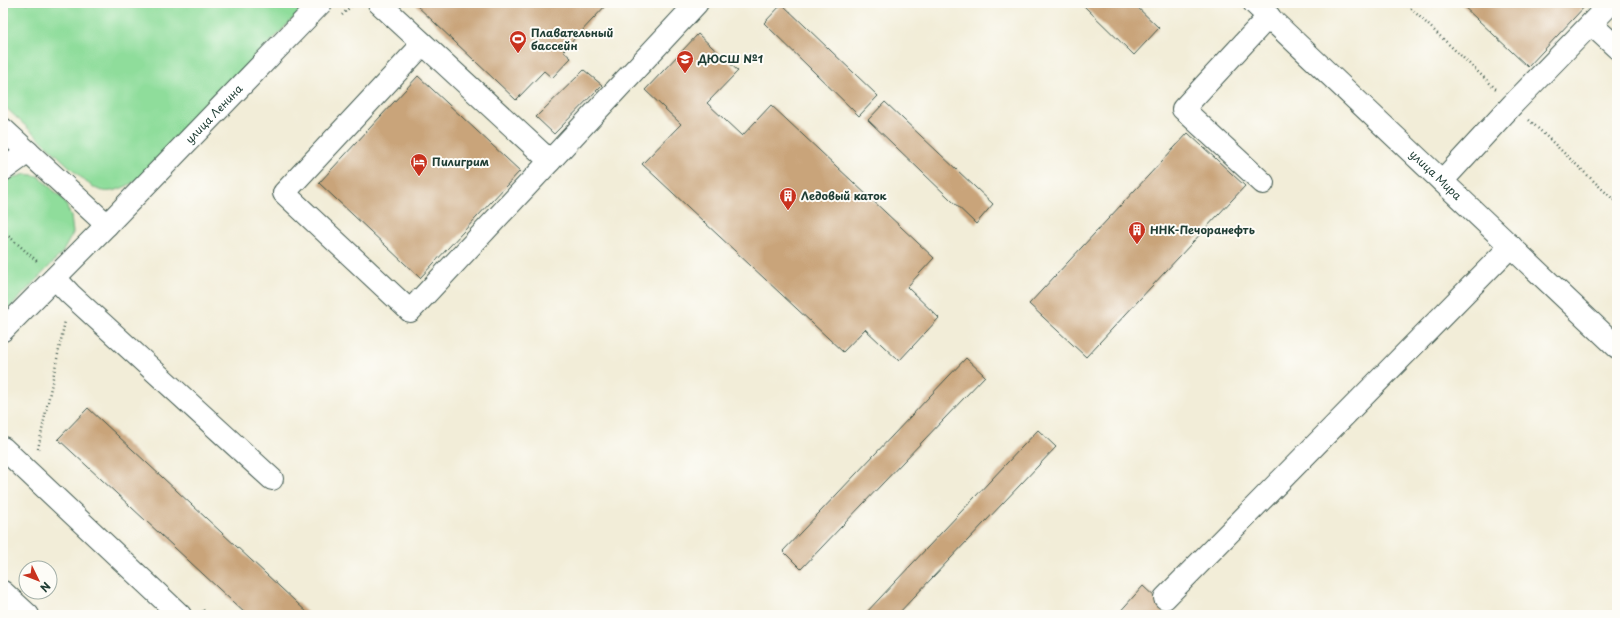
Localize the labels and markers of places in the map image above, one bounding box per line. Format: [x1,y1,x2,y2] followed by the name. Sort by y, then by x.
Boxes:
[531,24,613,54] place label: Плавательный бассейн
[508,29,528,54] sports icon: Плавательный бассейн
[675,49,695,74] school or university icon: ДЮСШ №1
[697,50,763,67] place label: ДЮСШ №1
[409,152,429,177] hotel icon: Пилигрим
[432,153,489,170] place label: Пилигрим
[778,186,798,211] building icon: Ледовый каток
[801,187,888,204] place label: Ледовый каток
[1127,220,1147,245] building icon: ННК-Печоранефть
[1150,221,1255,238] place label: ННК-Печоранефть

